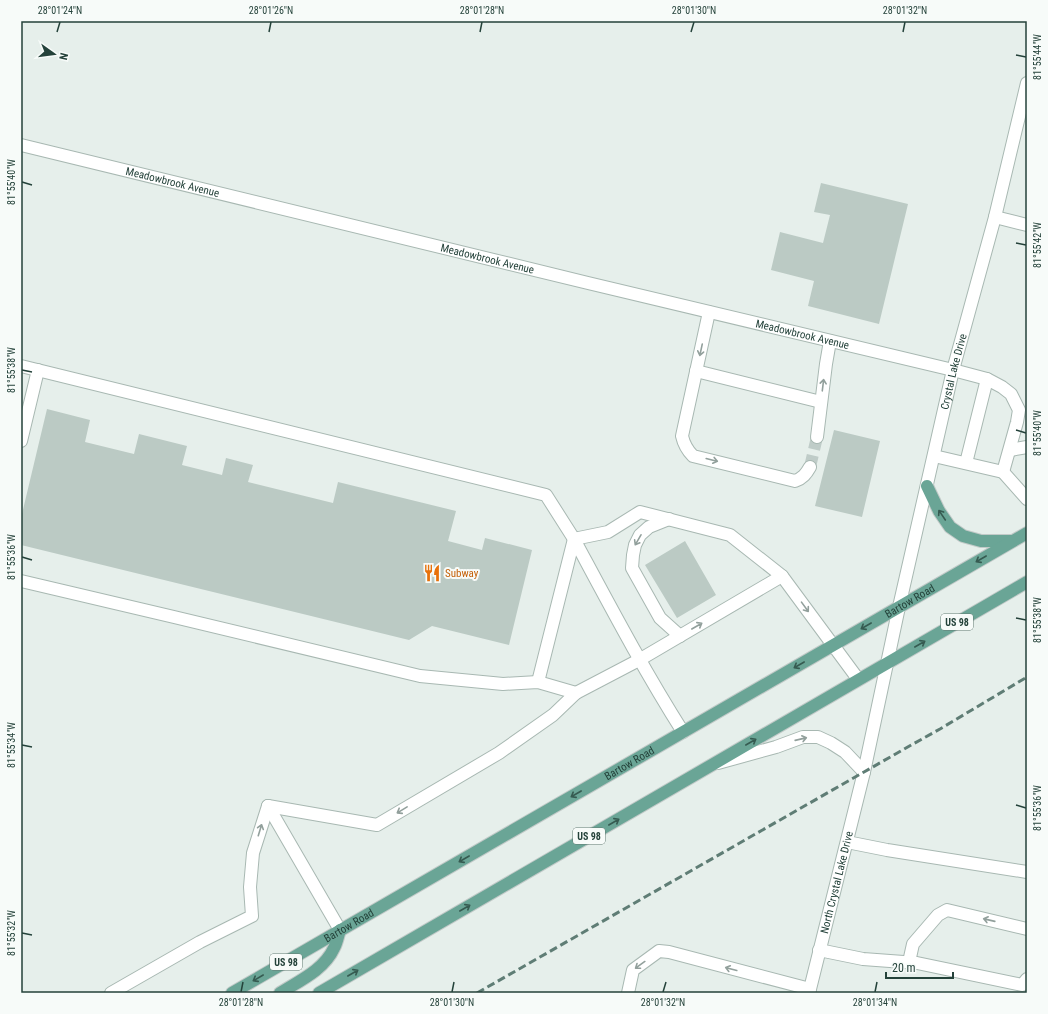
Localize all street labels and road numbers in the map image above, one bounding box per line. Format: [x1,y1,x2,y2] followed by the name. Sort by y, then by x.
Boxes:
[124,165,221,200] street label: Meadowbrook Avenue
[439,241,535,277] street label: Meadowbrook Avenue
[754,317,850,352] street label: Meadowbrook Avenue
[938,332,970,411] street label: Crystal Lake Drive
[883,582,937,621] street label: Bartow Road
[941,614,973,630] road number: US 98
[602,744,657,783] street label: Bartow Road
[573,828,605,844] road number: US 98
[818,830,856,935] street label: North Crystal Lake Drive
[322,906,376,945] street label: Bartow Road
[270,954,302,970] road number: US 98

